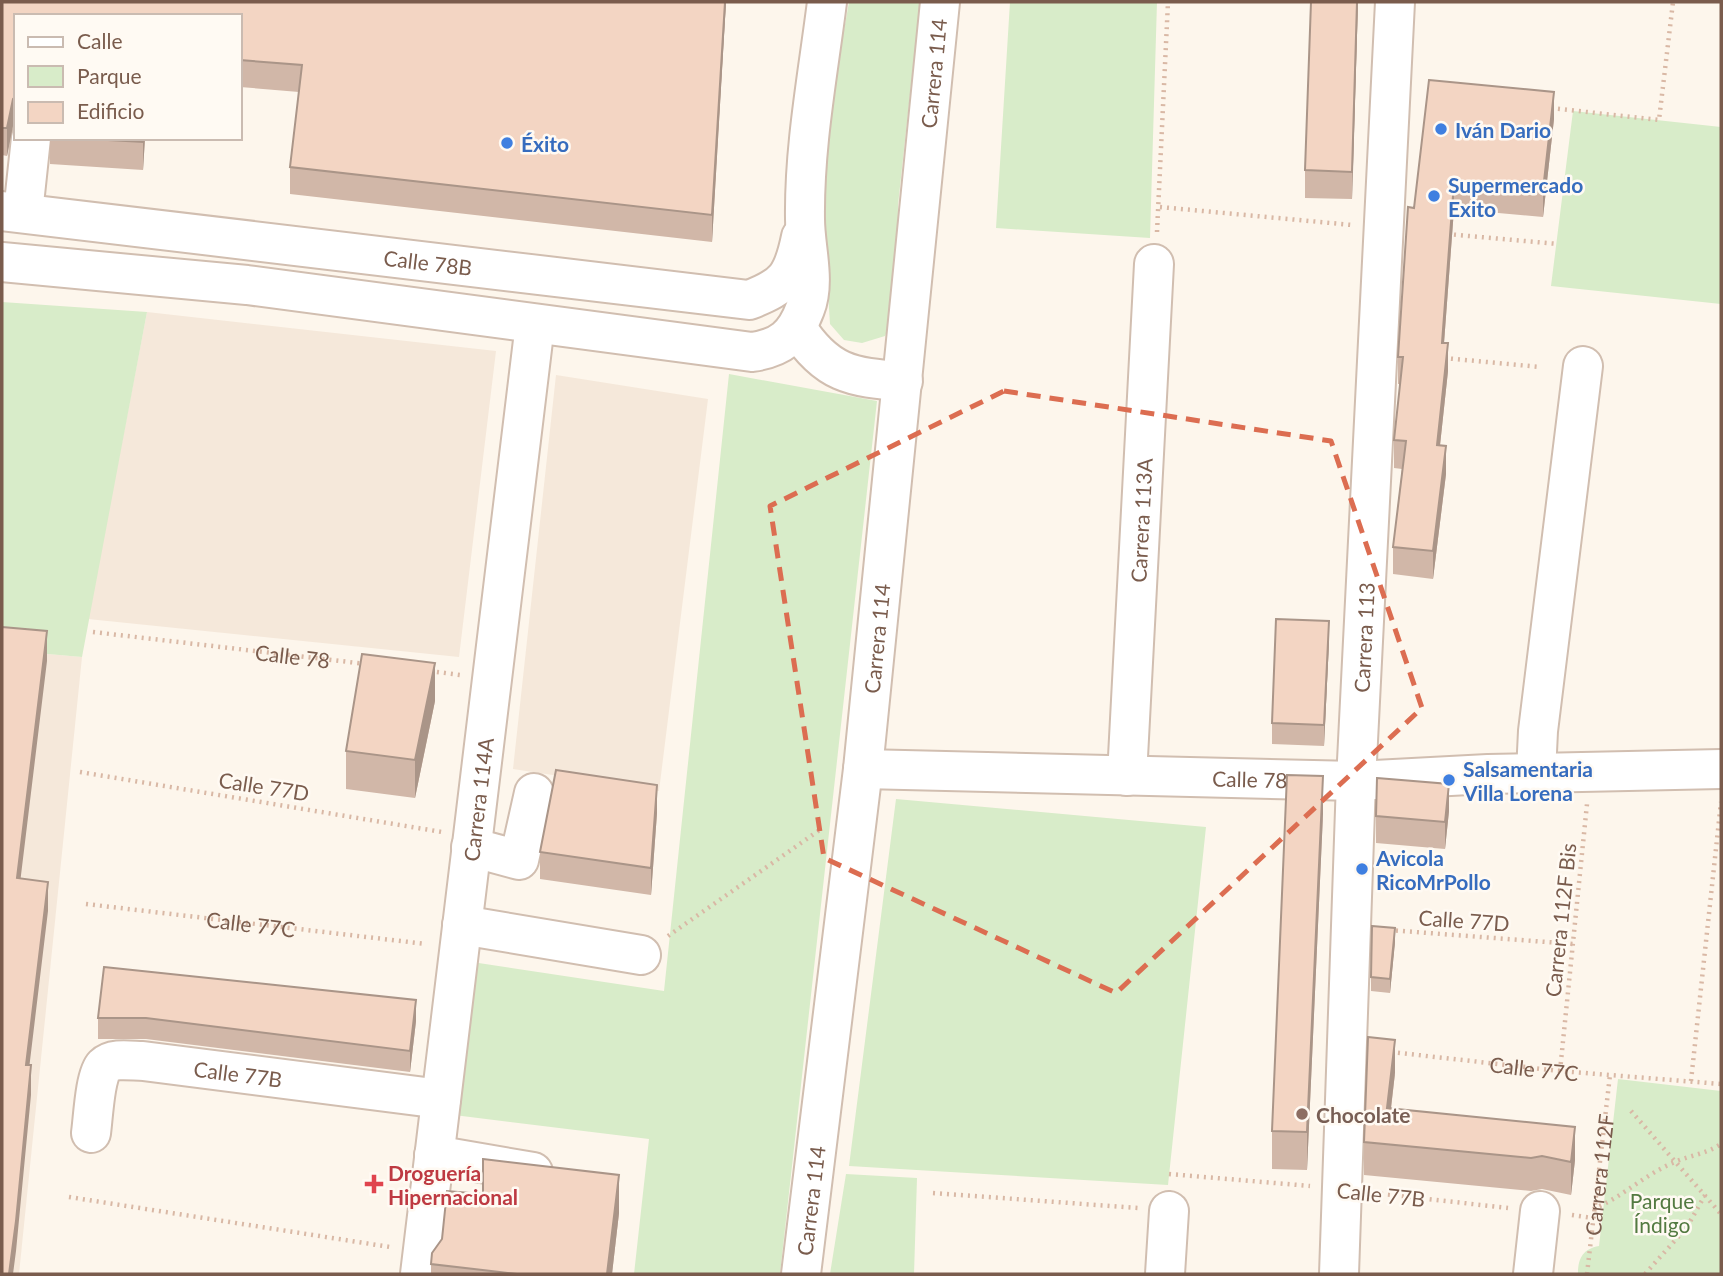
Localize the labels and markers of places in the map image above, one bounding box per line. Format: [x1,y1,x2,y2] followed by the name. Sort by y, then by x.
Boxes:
[1455,117,1551,142] place label: Iván Dario
[1433,121,1449,137] marker: Iván Dario
[521,131,569,156] place label: Éxito
[499,135,515,151] marker: Éxito
[1448,172,1583,221] place label: Supermercado Exito
[1426,188,1442,204] marker: Supermercado Exito
[1462,756,1593,805] place label: Salsamentaria Villa Lorena
[1441,772,1457,788] marker: Salsamentaria Villa Lorena
[1375,845,1491,894] place label: Avicola RicoMrPollo
[1354,861,1370,877] marker: Avicola RicoMrPollo
[1316,1102,1410,1127] place label: Chocolate
[1294,1106,1310,1122] marker: Chocolate
[388,1160,518,1209] place label: Droguería Hipernacional
[366,1176,382,1192] marker: Droguería Hipernacional

